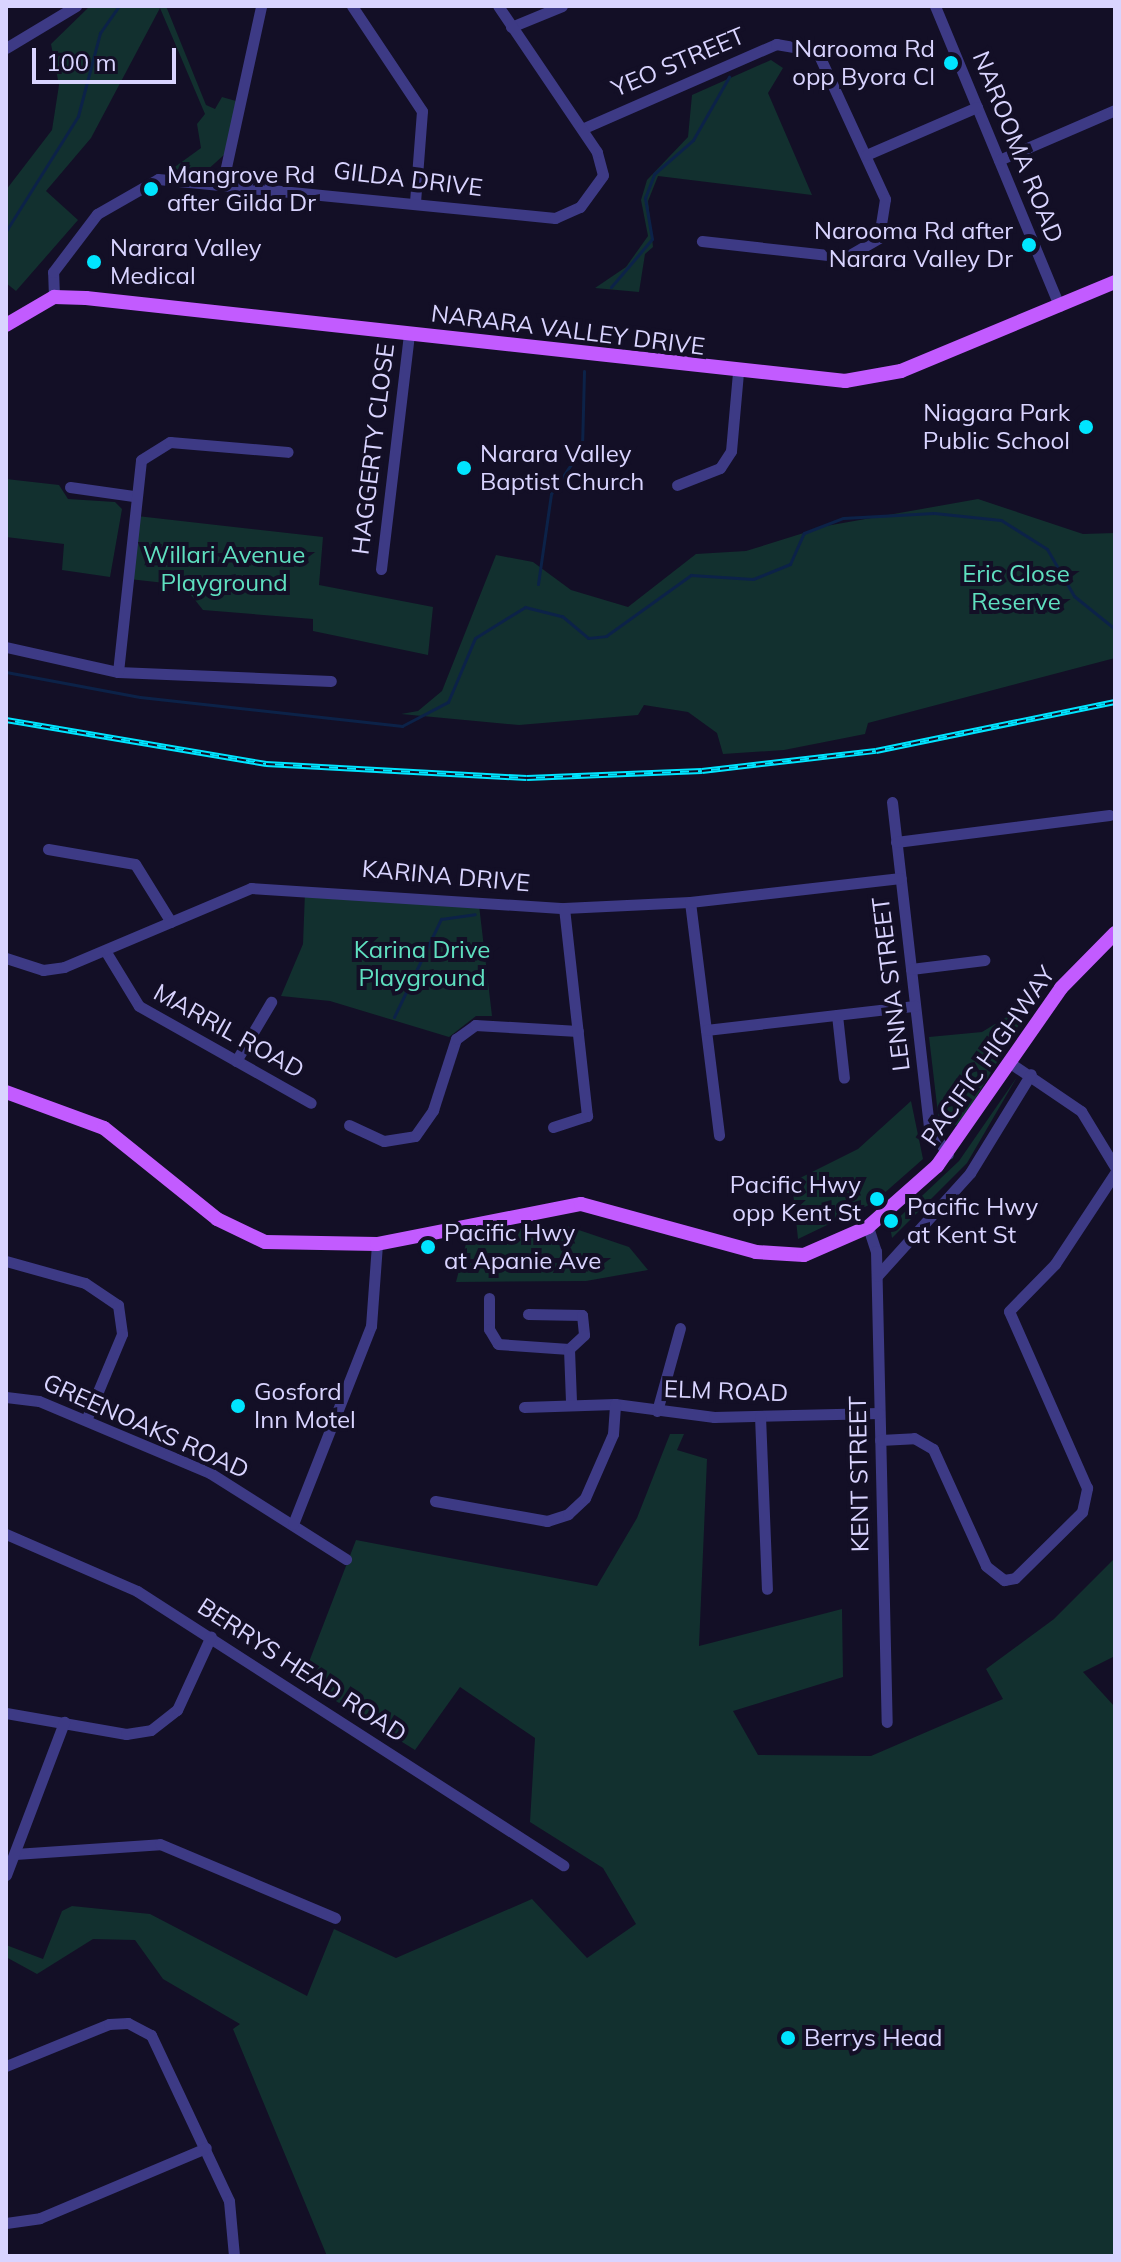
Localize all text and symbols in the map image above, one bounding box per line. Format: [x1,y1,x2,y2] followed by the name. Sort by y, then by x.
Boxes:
[607,21,749,103] street label: YEO STREET
[36,32,180,82] scale bar
[792,35,935,91] place label: Narooma Rd opp Byora Cl
[46,47,117,77] text: 100 m
[966,47,1070,247] street label: NAROOMA ROAD
[942,54,960,72] marker: Narooma Rd opp Byora Cl
[332,156,484,202] street label: GILDA DRIVE
[167,161,316,217] place label: Mangrove Rd after Gilda Dr
[142,180,160,198] marker: Mangrove Rd after Gilda Dr
[814,217,1013,273] place label: Narooma Rd after Narara Valley Dr
[110,234,261,290] place label: Narara Valley Medical
[1020,236,1038,254] marker: Narooma Rd after Narara Valley Dr
[85,253,103,271] marker: Narara Valley Medical
[430,299,706,361] street label: NARARA VALLEY DRIVE
[346,342,400,556] street label: HAGGERTY CLOSE
[923,399,1070,455] place label: Niagara Park Public School
[1077,418,1095,436] marker: Niagara Park Public School
[480,440,644,496] place label: Narara Valley Baptist Church
[455,459,473,477] marker: Narara Valley Baptist Church
[143,541,305,597] park label: Willari Avenue Playground
[962,560,1070,616] park label: Eric Close Reserve
[361,854,531,898] street label: KARINA DRIVE
[866,895,916,1073] street label: LENNA STREET
[354,936,490,992] park label: Karina Drive Playground
[915,961,1061,1151] street label: PACIFIC HIGHWAY
[149,978,309,1084] street label: MARRIL ROAD
[730,1171,861,1227] place label: Pacific Hwy opp Kent St
[868,1190,886,1208] marker: Pacific Hwy opp Kent St
[907,1193,1038,1249] place label: Pacific Hwy at Kent St
[882,1212,900,1230] marker: Pacific Hwy at Kent St
[444,1219,601,1275] place label: Pacific Hwy at Apanie Ave
[419,1238,437,1256] marker: Pacific Hwy at Apanie Ave
[39,1368,253,1484] street label: GREENOAKS ROAD
[663,1374,789,1408] street label: ELM ROAD
[254,1378,356,1434] place label: Gosford Inn Motel
[843,1396,875,1552] street label: KENT STREET
[229,1397,247,1415] marker: Gosford Inn Motel
[192,1592,412,1748] street label: BERRYS HEAD ROAD
[804,2024,942,2052] place label: Berrys Head
[779,2029,797,2047] marker: Berrys Head

